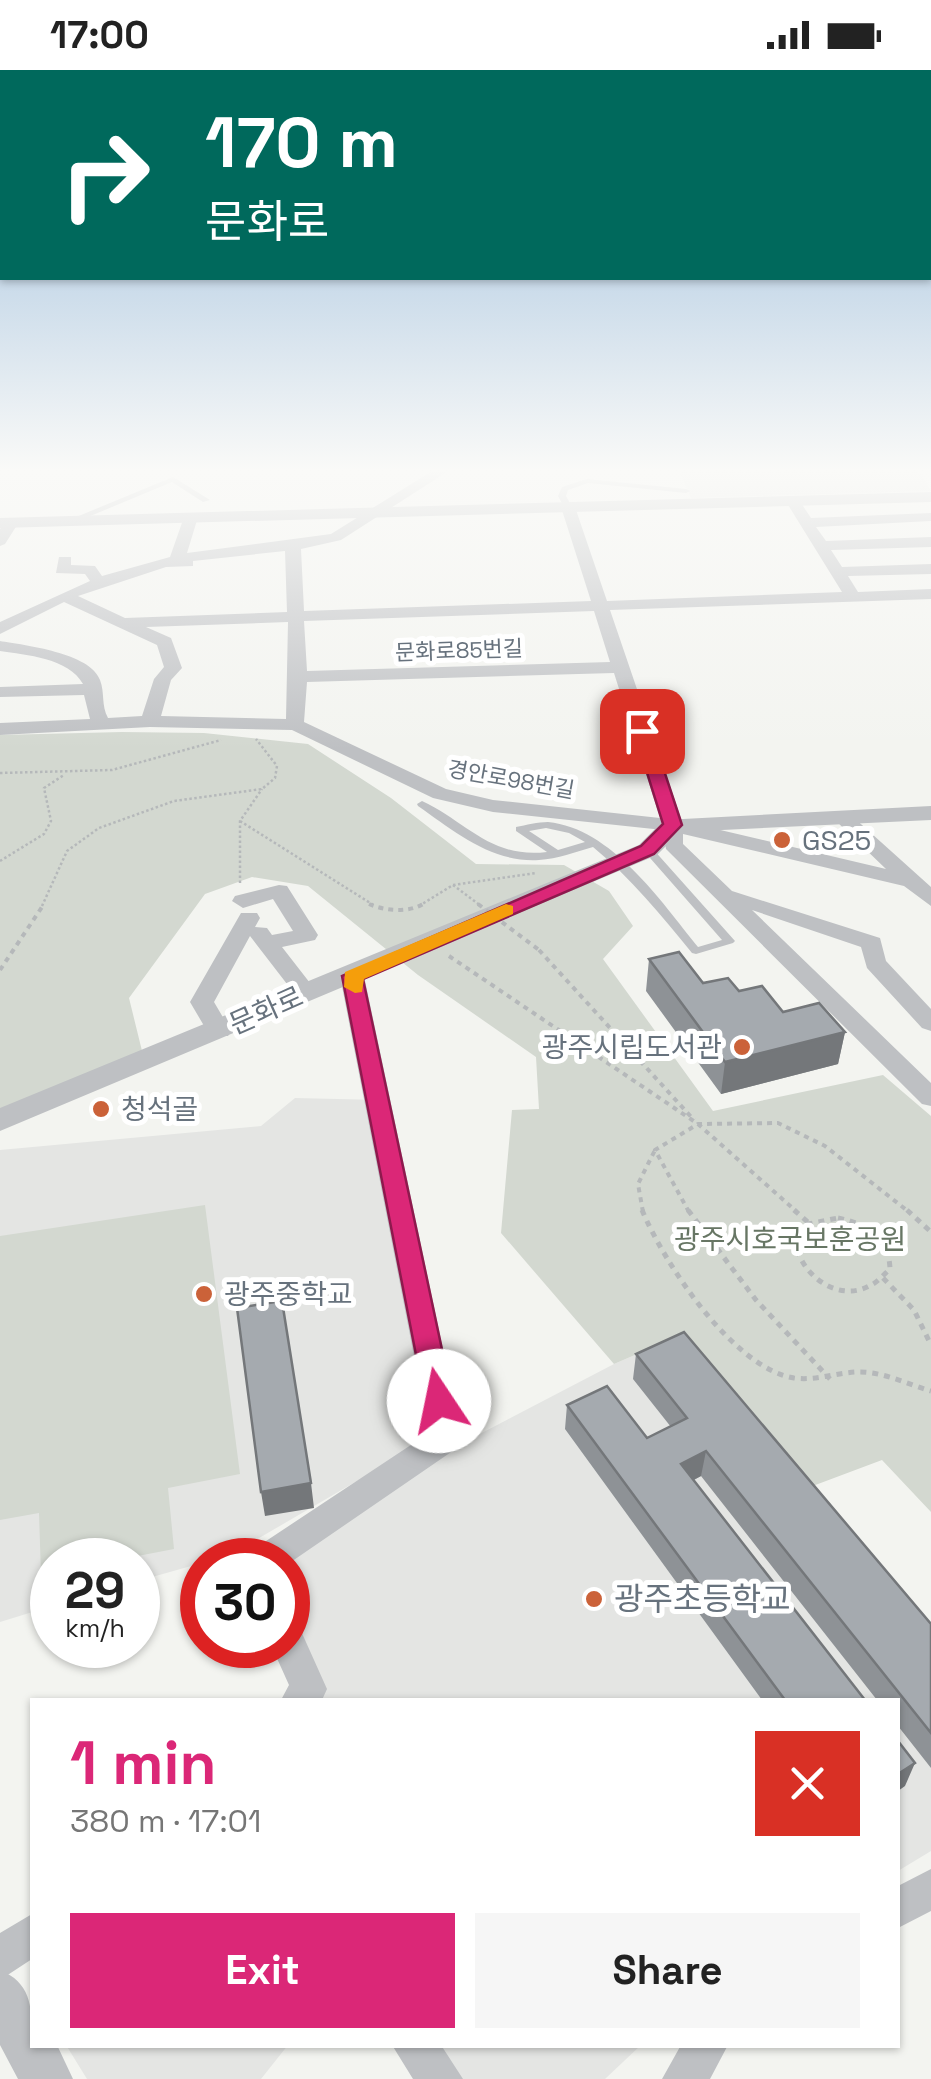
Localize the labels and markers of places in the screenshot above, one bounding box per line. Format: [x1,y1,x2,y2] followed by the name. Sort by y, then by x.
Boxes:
[600,689,685,774] pin
[802,822,871,858] place label: GS25
[771,829,793,851] marker: GS25
[542,1029,722,1065] place label: 광주시립도서관
[731,1036,753,1058] marker: 광주시립도서관
[121,1091,198,1127] place label: 청석골
[90,1098,112,1120] marker: 청석골
[224,1276,353,1312] place label: 광주중학교
[193,1283,215,1305] marker: 광주중학교
[614,1579,791,1619] place label: 광주초등학교
[583,1588,605,1610] marker: 광주초등학교

